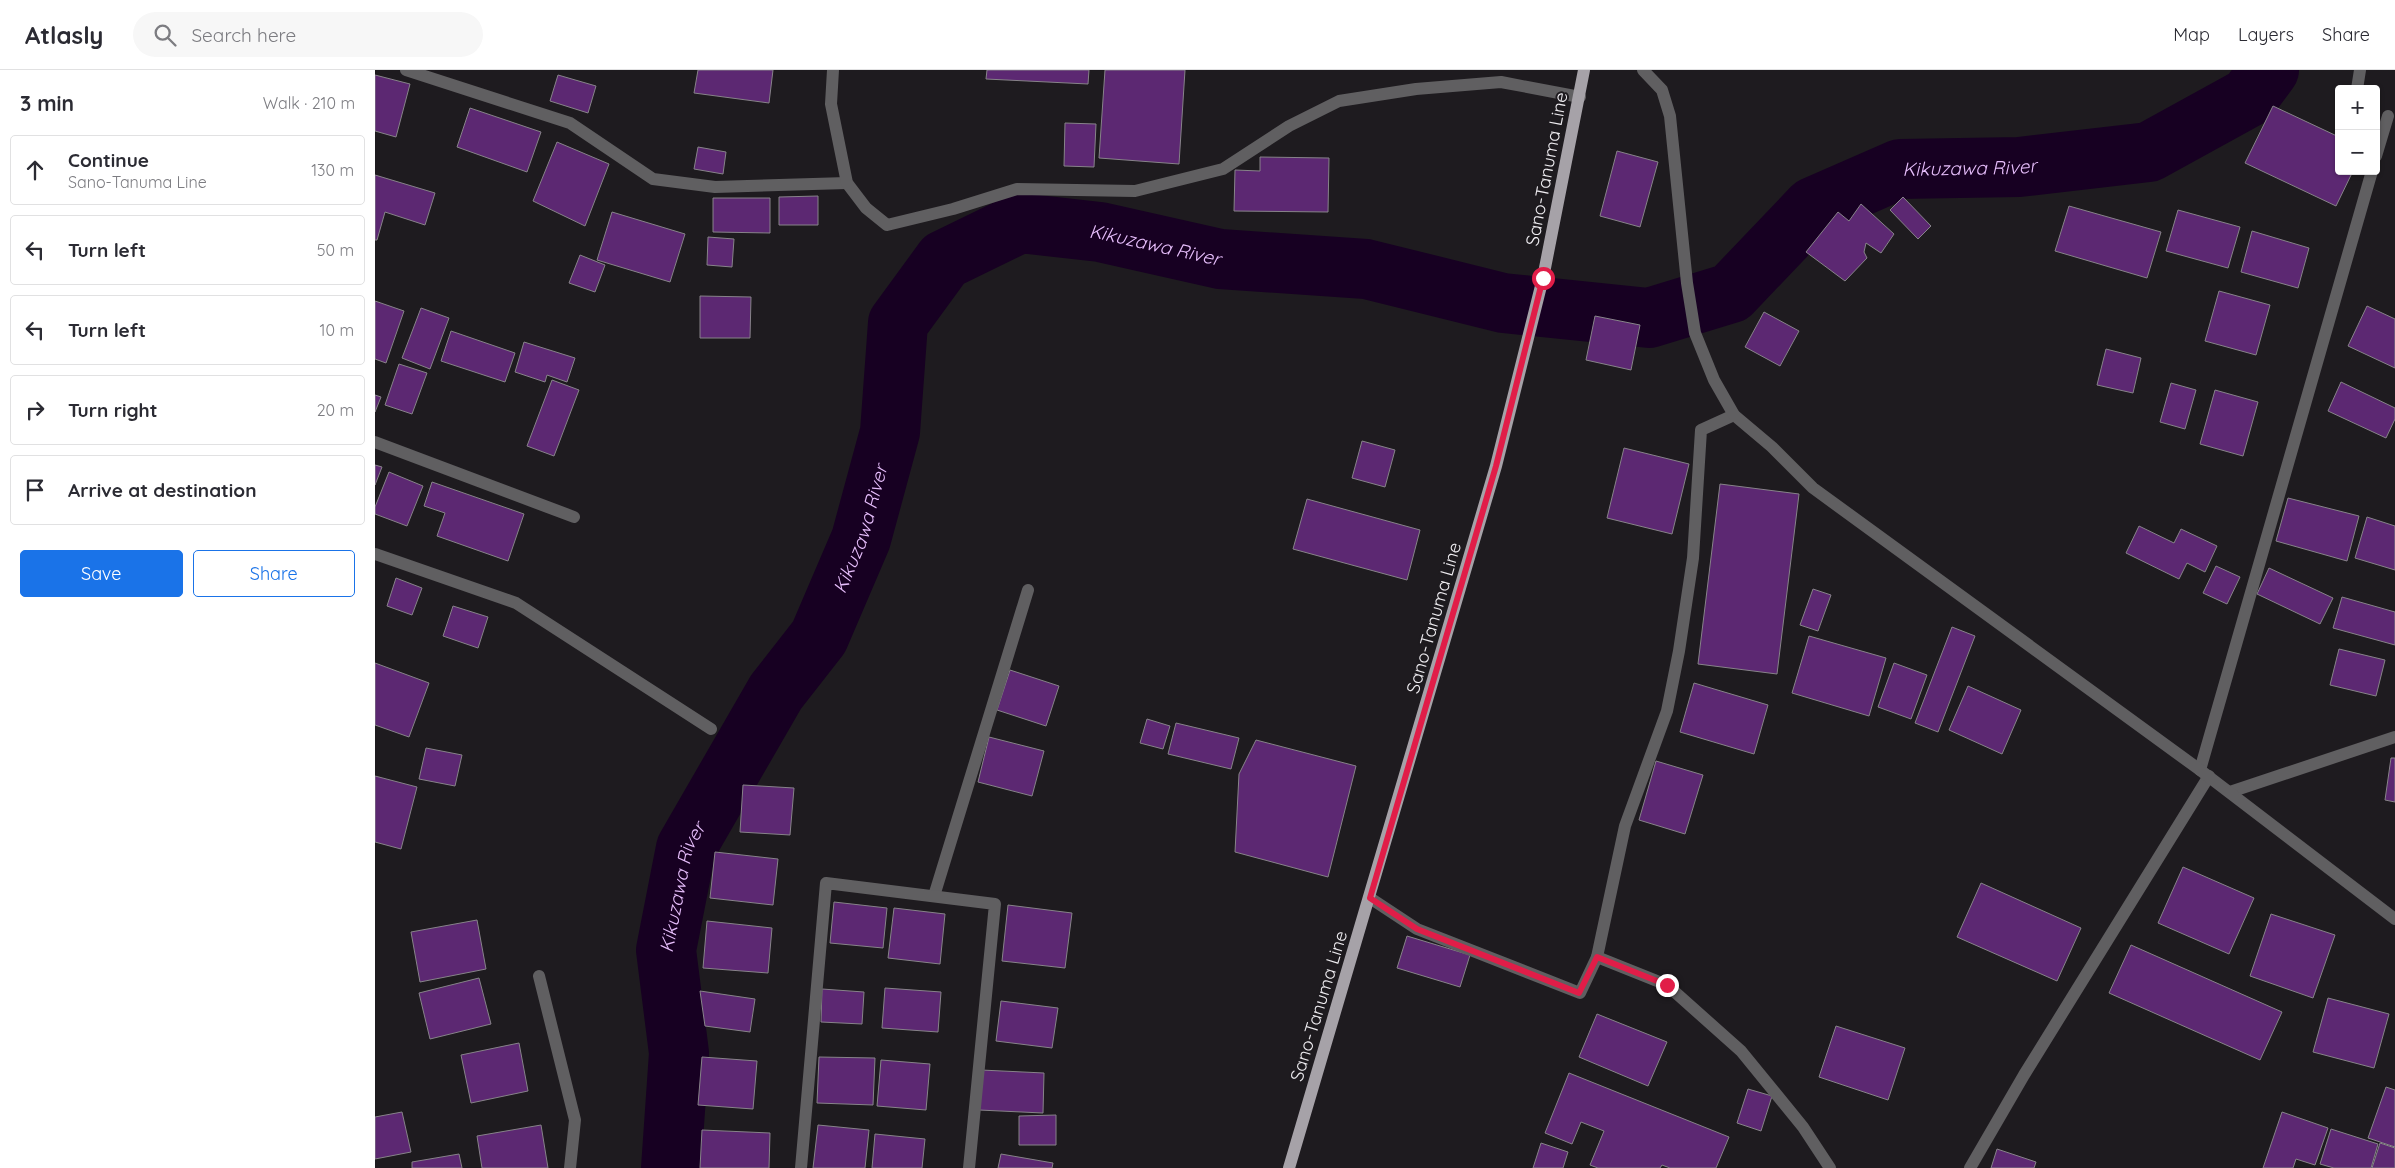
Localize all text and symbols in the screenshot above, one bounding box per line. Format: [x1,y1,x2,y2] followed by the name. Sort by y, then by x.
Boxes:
[133,12,483,57] search box
[25,20,103,50] text: Atlasly
[151,21,179,49] icon: search
[191,23,296,47] text: Search here
[2173,23,2210,46] text: Map
[2238,23,2294,46] text: Layers
[2322,23,2370,46] text: Share
[2335,85,2380,175] map controls
[2335,85,2380,130] button: +
[20,90,74,116] text: 3 min
[1520,90,1573,248] street label: Sano-Tanuma Line
[263,93,355,113] text: Walk · 210 m
[2335,130,2380,175] button: −
[68,148,149,172] text: Continue
[1902,153,2040,181] water label: Kikuzawa River
[21,156,49,184] icon: ahead
[311,160,354,180] text: 130 m
[68,172,207,192] text: Sano-Tanuma Line
[1088,219,1226,271] water label: Kikuzawa River
[21,236,49,264] icon: left
[68,238,146,262] text: Turn left
[317,240,354,260] text: 50 m
[1532,267,1555,290] route start
[21,316,49,344] icon: left
[68,318,146,342] text: Turn left
[320,320,354,340] text: 10 m
[21,396,49,424] icon: right
[68,398,157,422] text: Turn right
[317,400,354,420] text: 20 m
[827,459,893,597] water label: Kikuzawa River
[21,476,49,504] icon: arrive
[68,478,257,502] text: Arrive at destination
[1401,540,1466,696] street label: Sano-Tanuma Line
[20,550,183,597] button: Save
[193,550,355,597] button: Share
[654,815,712,954] water label: Kikuzawa River
[1285,928,1352,1084] street label: Sano-Tanuma Line
[1656,974,1679,997] route end

